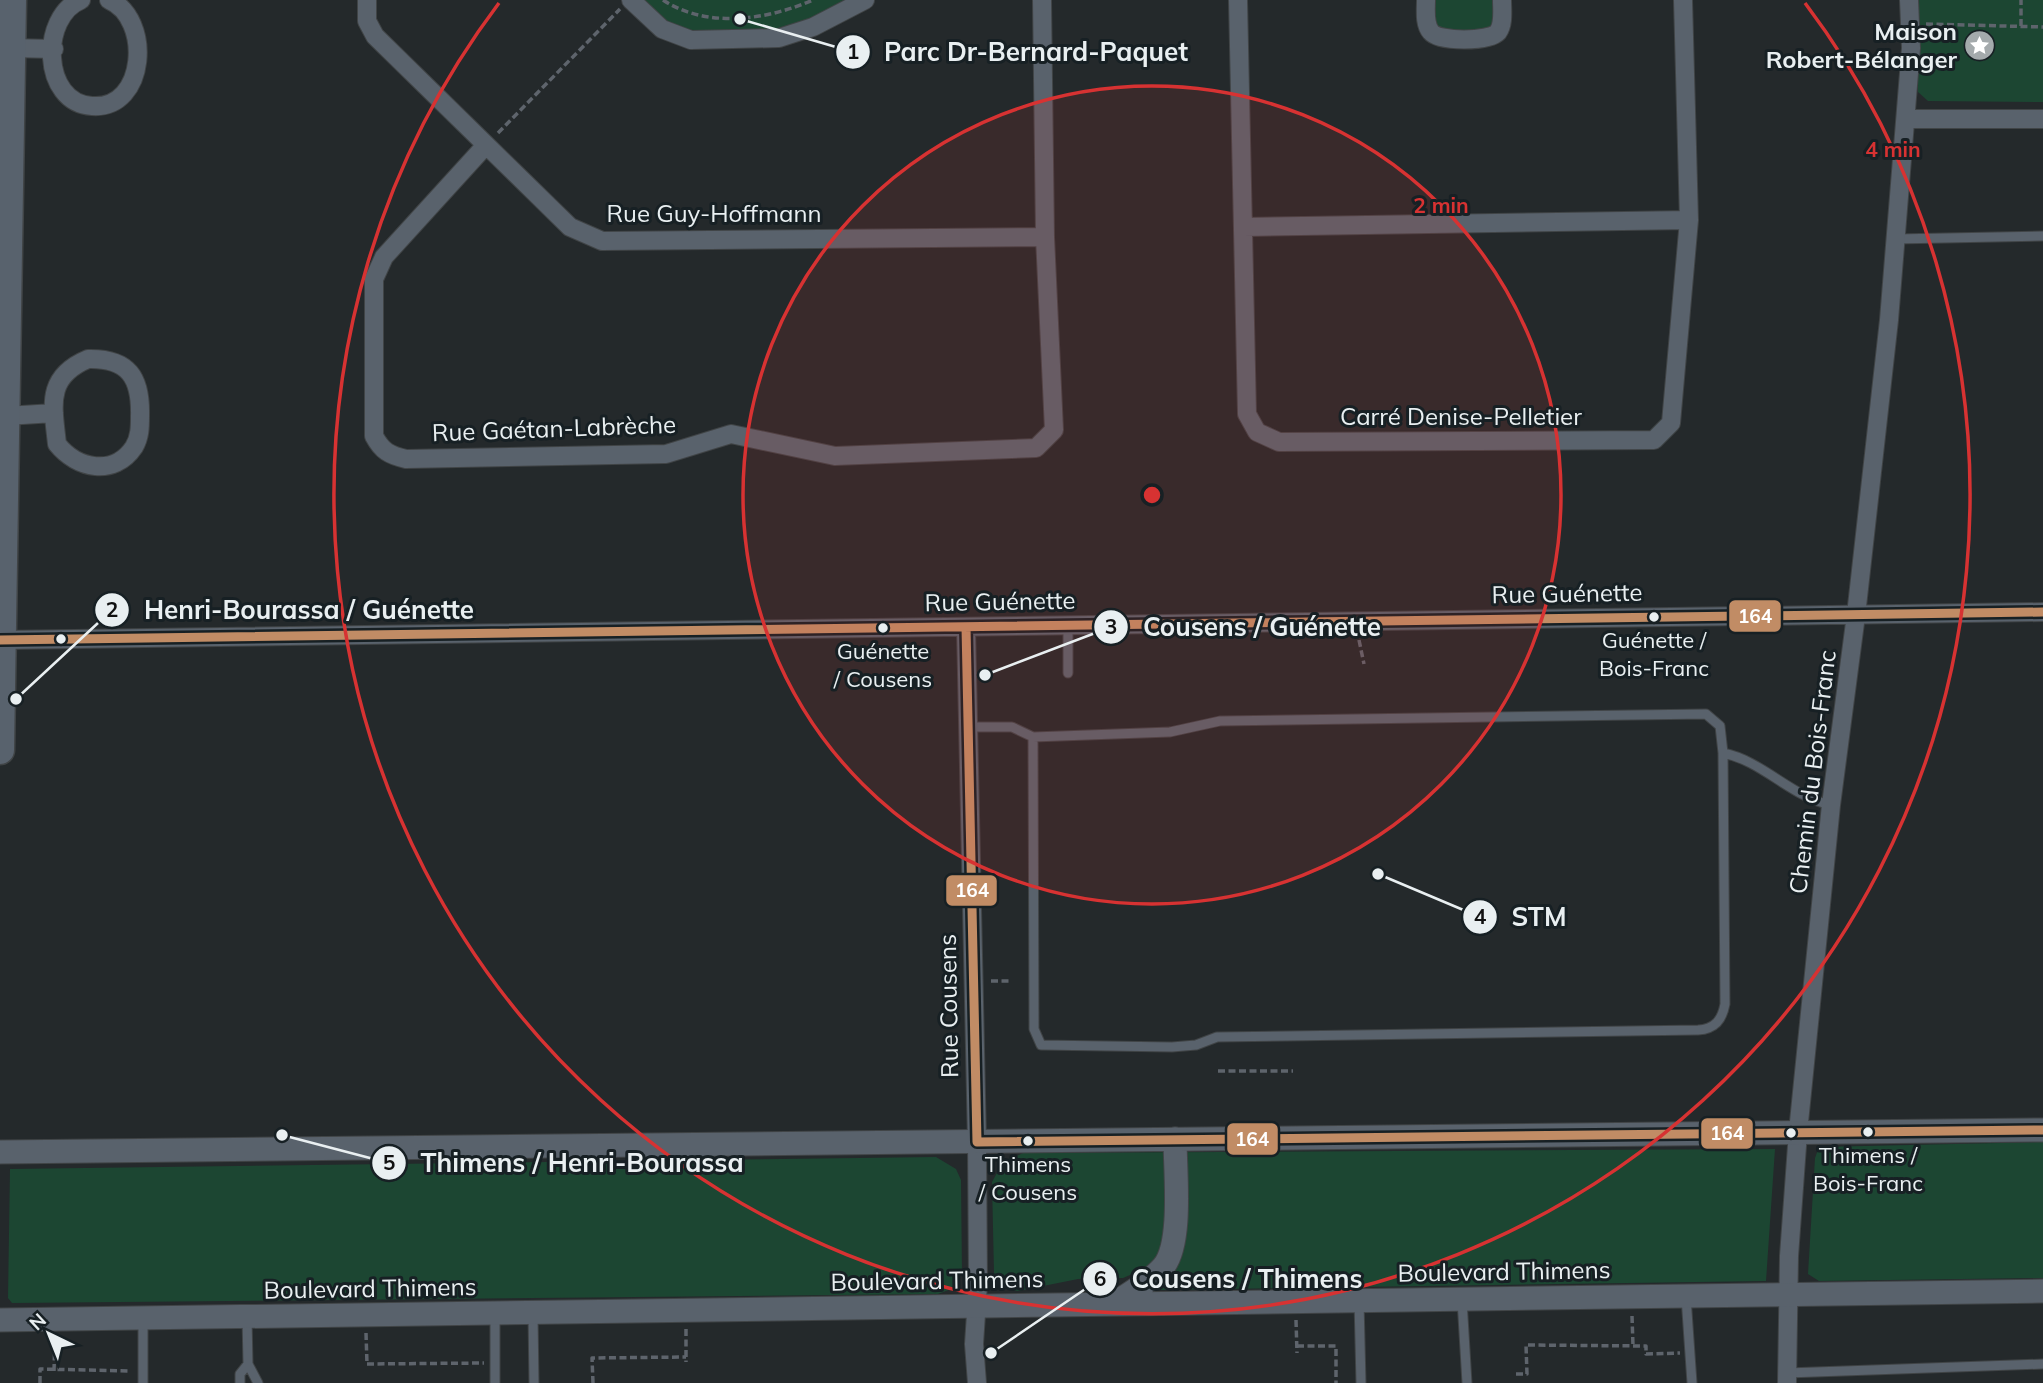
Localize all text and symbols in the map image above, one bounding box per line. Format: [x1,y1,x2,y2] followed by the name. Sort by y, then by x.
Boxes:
[1766,16,1958,74] place label: Maison Robert-Bélanger
[835,28,1203,75] callout: Parc Dr-Bernard-Paquet
[1963,29,1997,63] place icon: Maison Robert-Bélanger
[884,35,1188,68] text: Parc Dr-Bernard-Paquet
[847,38,859,64] text: 1
[1865,136,1921,162] text: 4 min
[1413,192,1469,218] text: 2 min
[606,198,822,228] street label: Rue Guy-Hoffmann
[1340,401,1582,431] street label: Carré Denise-Pelletier
[431,409,677,447] street label: Rue Gaétan-Labrèche
[1140,483,1164,507] centre of rings
[1491,577,1643,609] street label: Rue Guénette
[924,585,1076,617] street label: Rue Guénette
[95,586,488,633] callout: Henri-Bourassa / Guénette
[144,593,474,626] text: Henri-Bourassa / Guénette
[106,596,118,622] text: 2
[1728,599,1782,633] line badge: 164
[1094,603,1395,650] callout: Cousens / Guénette
[1738,604,1773,628] text: 164
[1143,610,1381,643] text: Cousens / Guénette
[1647,610,1661,624] marker: Guénette / Bois-Franc
[1105,613,1117,639] text: 3
[876,621,890,635] marker: Guénette / Cousens
[1599,626,1709,682] place label: Guénette / Bois-Franc
[54,632,68,646] unlabelled marker
[833,637,932,693] place label: Guénette / Cousens
[1782,648,1842,895] street label: Chemin du Bois-Franc
[945,874,998,907] line badge: 164
[955,878,990,902] text: 164
[1462,894,1580,941] callout: STM
[1511,900,1567,933] text: STM
[1474,903,1487,929] text: 4
[932,934,964,1078] street label: Rue Cousens
[1700,1117,1754,1150] line badge: 164
[1710,1121,1745,1145] text: 164
[1226,1122,1279,1156] line badge: 164
[1861,1125,1875,1139] marker: Thimens / Bois-Franc
[1784,1126,1798,1140] unlabelled marker
[1235,1127,1270,1151] text: 164
[1021,1134,1035,1148] marker: Thimens / Cousens
[372,1139,758,1186] callout: Thimens / Henri-Bourassa
[1813,1141,1923,1197] place label: Thimens / Bois-Franc
[421,1146,744,1179] text: Thimens / Henri-Bourassa
[383,1149,395,1175] text: 5
[978,1150,1077,1206] place label: Thimens / Cousens
[1397,1254,1611,1288] street label: Boulevard Thimens
[1082,1255,1377,1302] callout: Cousens / Thimens
[1131,1262,1363,1295] text: Cousens / Thimens
[830,1263,1044,1297] street label: Boulevard Thimens
[1094,1265,1106,1291] text: 6
[263,1271,477,1305] street label: Boulevard Thimens
[14,1299,84,1369] north arrow
[24,1308,51,1335] text: N

